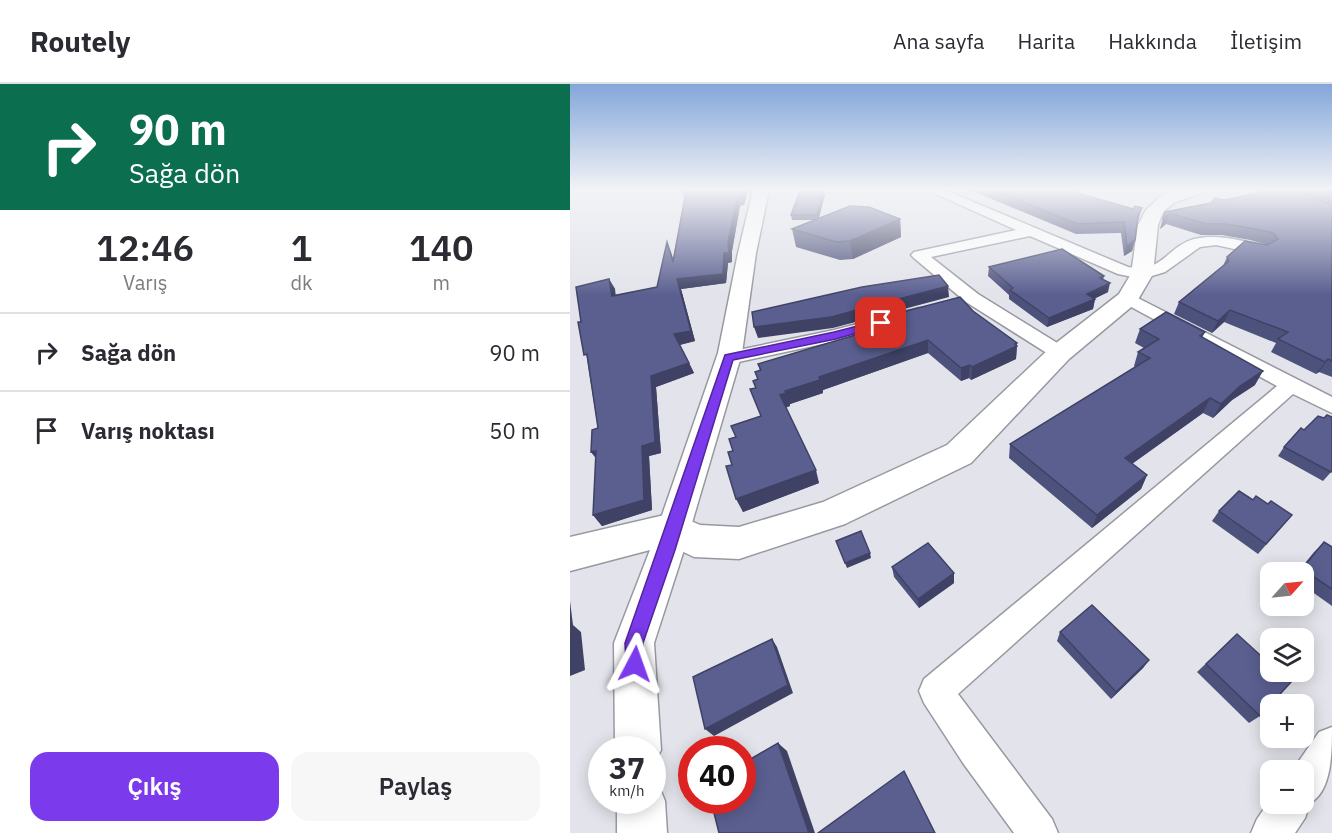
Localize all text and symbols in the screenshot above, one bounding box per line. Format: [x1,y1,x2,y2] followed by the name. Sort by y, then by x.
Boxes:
[30,23,131,60] text: Routely
[893,27,985,55] text: Ana sayfa
[1018,27,1075,55] text: Harita
[1108,27,1197,55] text: Hakkında
[1230,27,1302,55] text: İletişim
[129,102,227,157] text: 90 m
[30,108,108,186] icon: right
[129,155,240,190] text: Sağa dön
[96,224,194,271] text: 12:46
[291,224,312,271] text: 1
[409,224,474,271] text: 140
[123,269,167,296] text: Varış
[290,269,313,296] text: dk
[433,269,450,296] text: m
[855,297,906,348] pin
[864,306,897,339] icon: arrive
[30,336,63,369] icon: right
[81,338,176,367] text: Sağa dön
[489,338,540,367] text: 90 m
[30,414,63,447] icon: arrive
[81,416,215,445] text: Varış noktası
[489,416,540,445] text: 50 m
[1260,562,1314,616] north arrow
[1260,562,1314,814] map controls
[1260,628,1314,682] button: layers
[603,632,667,696] position arrow
[1260,694,1314,748] button: +
[678,736,756,814] speed limit sign: 40
[609,748,645,787] text: 37
[30,752,279,821] button: Çıkış
[291,752,540,821] button: Paylaş
[1260,760,1314,814] button: −
[609,781,645,800] text: km/h

